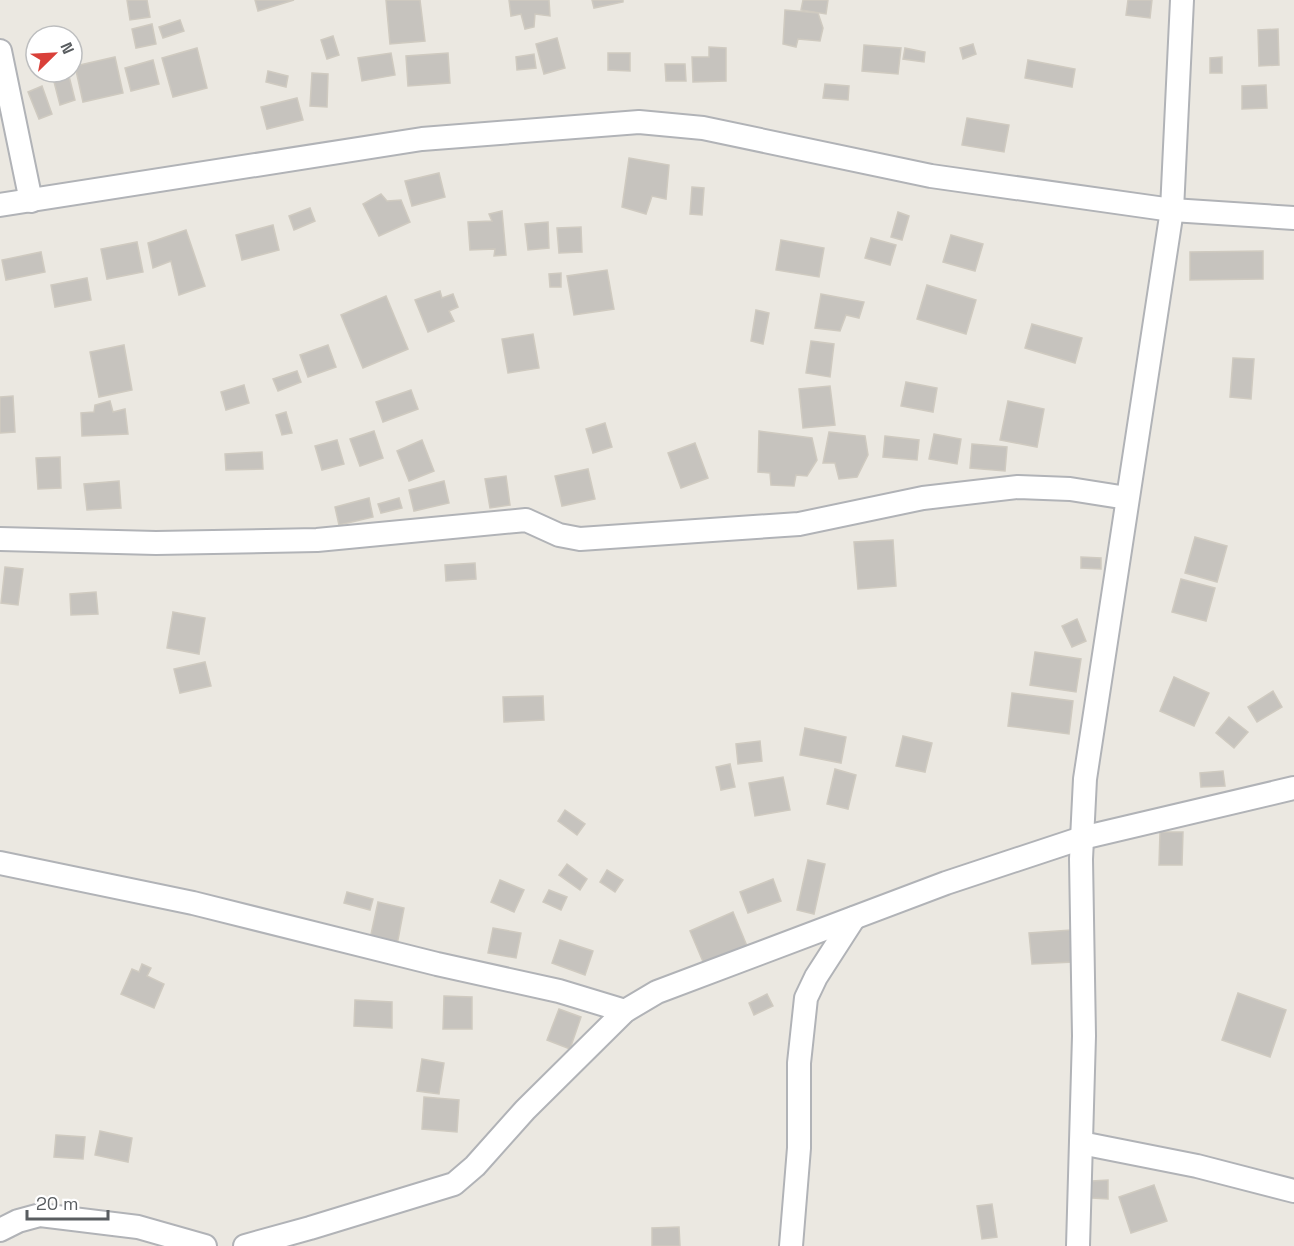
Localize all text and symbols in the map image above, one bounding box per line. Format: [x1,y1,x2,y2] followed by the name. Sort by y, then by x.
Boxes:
[24,24,84,84] north arrow
[55,39,79,57] text: N
[27,1183,108,1221] scale bar
[36,1192,79,1215] text: 20 m

